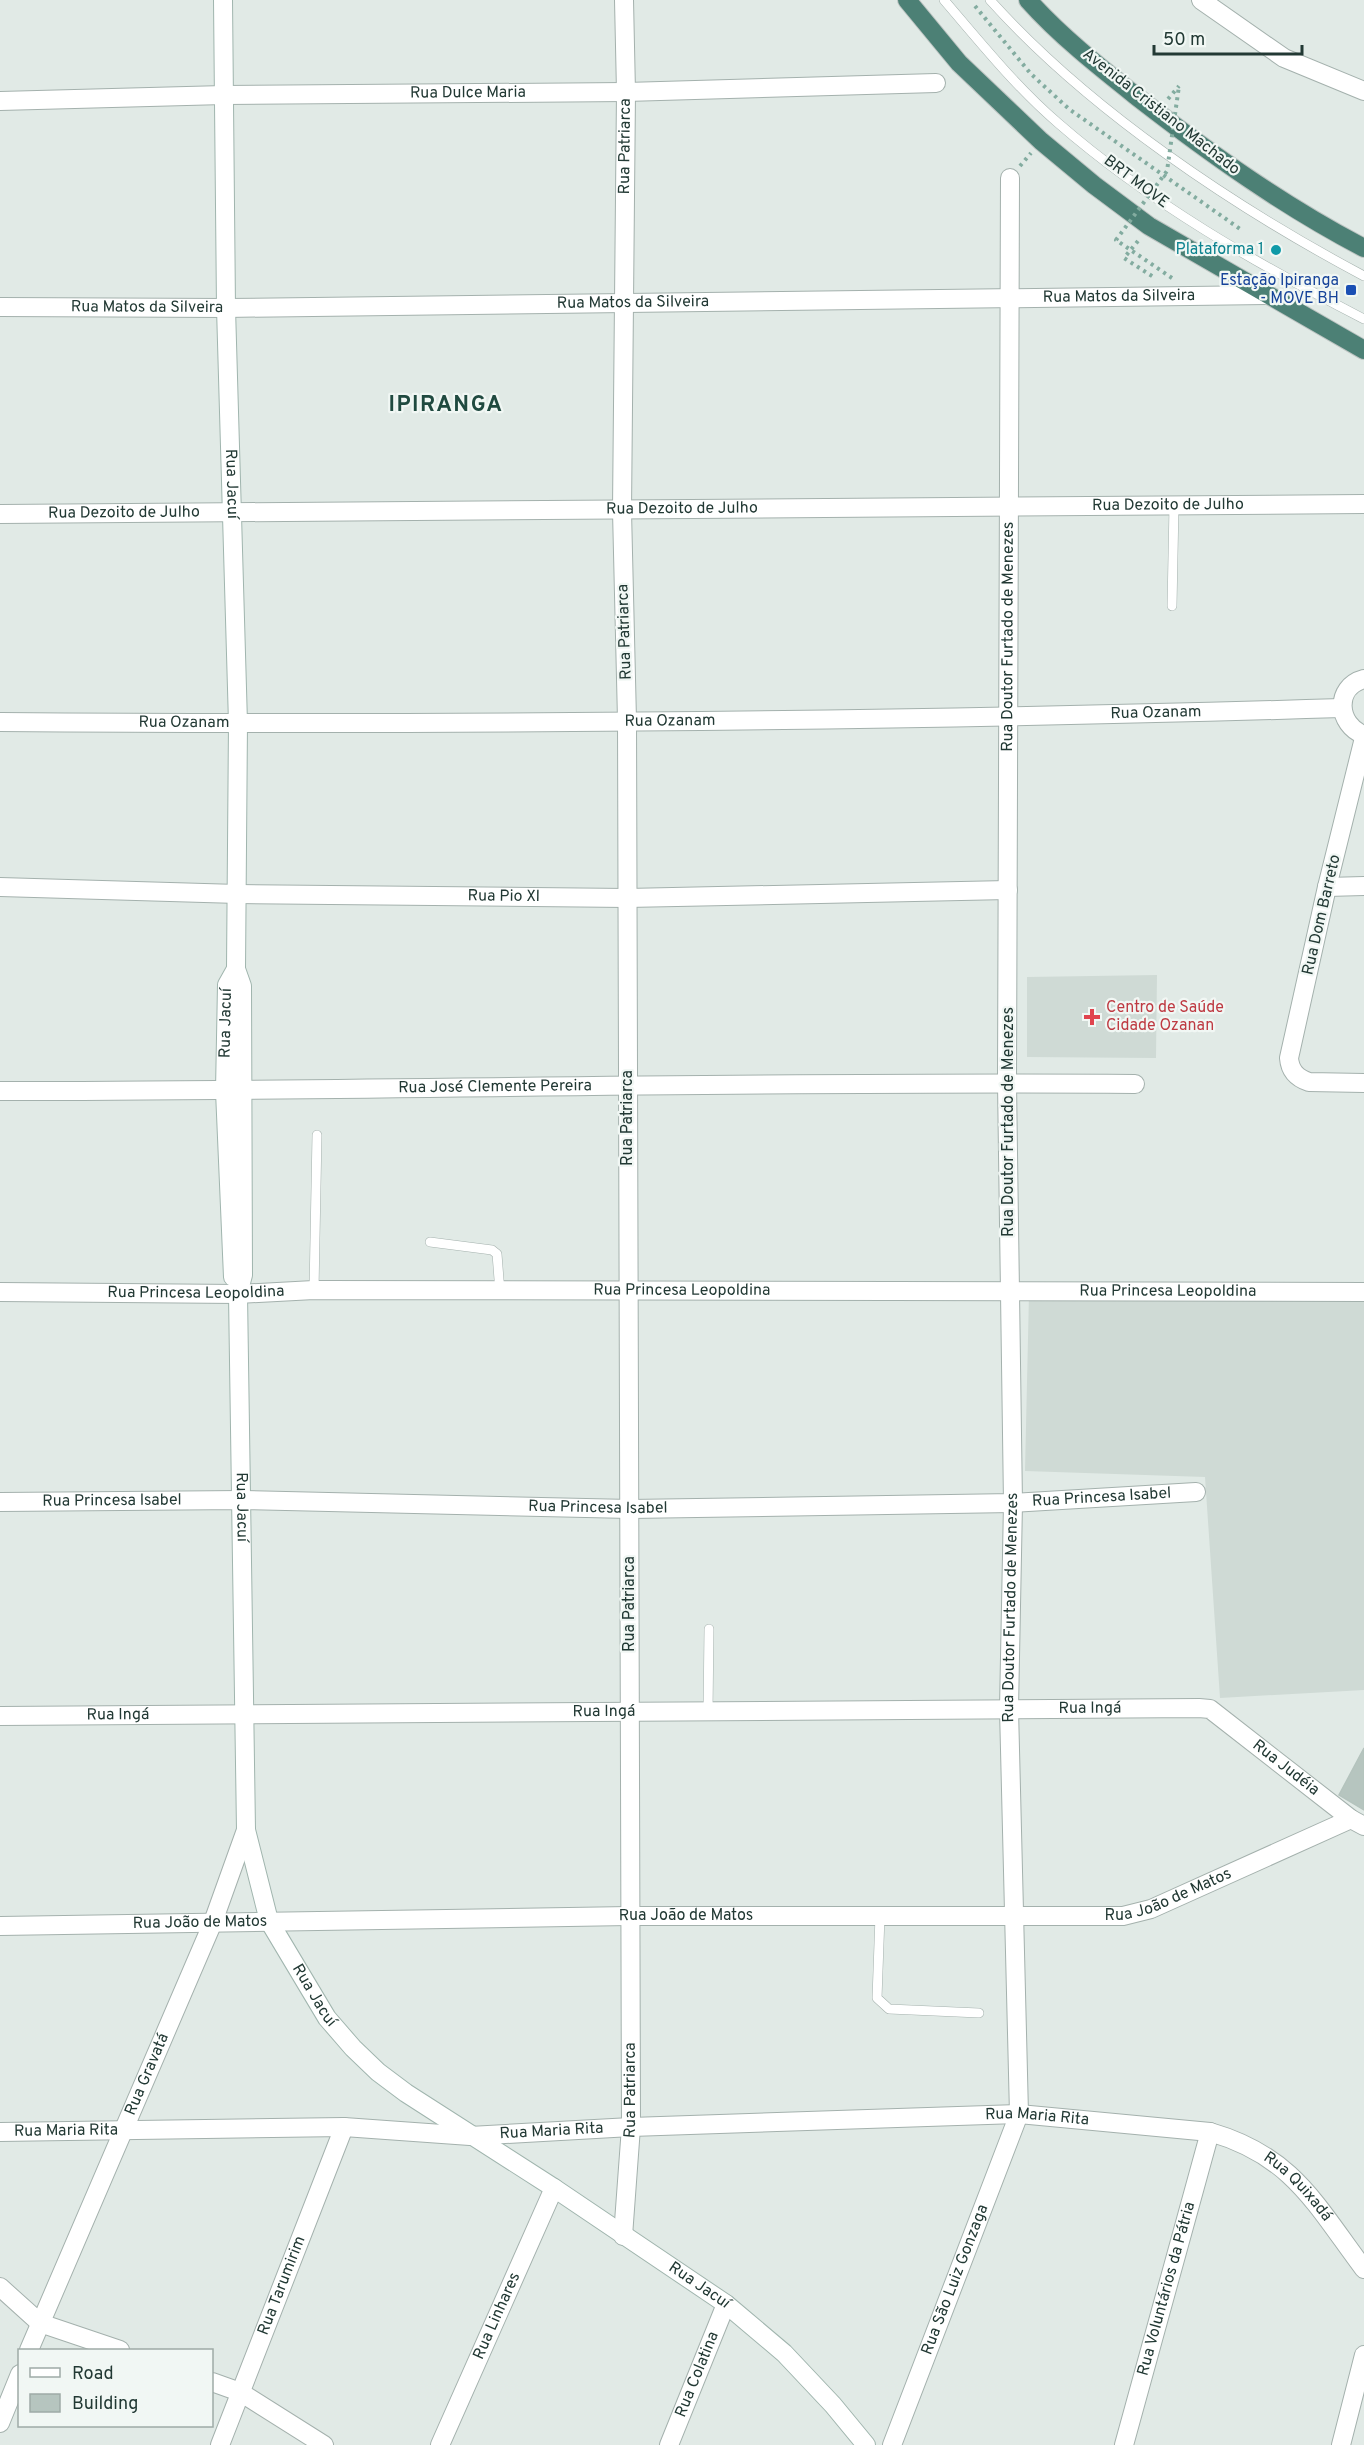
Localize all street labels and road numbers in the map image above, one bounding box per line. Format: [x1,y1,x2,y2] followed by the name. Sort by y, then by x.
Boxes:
[1078,44,1244,180] street label: Avenida Cristiano Machado
[410,83,526,104] street label: Rua Dulce Maria
[615,98,636,194] street label: Rua Patriarca
[1099,151,1173,213] street label: BRT MOVE
[1043,286,1195,308] street label: Rua Matos da Silveira
[557,292,709,314] street label: Rua Matos da Silveira
[71,297,223,318] street label: Rua Matos da Silveira
[220,449,242,521] street label: Rua Jacuí
[1092,495,1244,516] street label: Rua Dezoito de Julho
[606,498,758,520] street label: Rua Dezoito de Julho
[48,503,200,524] street label: Rua Dezoito de Julho
[998,522,1019,752] street label: Rua Doutor Furtado de Menezes
[613,584,637,680] street label: Rua Patriarca
[1110,702,1202,724] street label: Rua Ozanam
[624,711,716,732] street label: Rua Ozanam
[138,713,230,733] street label: Rua Ozanam
[1298,853,1346,977] street label: Rua Dom Barreto
[468,886,540,907] street label: Rua Pio XI
[216,986,237,1058] street label: Rua Jacuí
[999,1007,1019,1237] street label: Rua Doutor Furtado de Menezes
[618,1070,638,1166] street label: Rua Patriarca
[398,1076,592,1098] street label: Rua José Clemente Pereira
[593,1281,770,1301] street label: Rua Princesa Leopoldina
[1079,1281,1256,1302] street label: Rua Princesa Leopoldina
[107,1282,285,1304] street label: Rua Princesa Leopoldina
[231,1472,252,1544] street label: Rua Jacuí
[1031,1484,1172,1512] street label: Rua Princesa Isabel
[42,1490,182,1512] street label: Rua Princesa Isabel
[999,1492,1023,1723] street label: Rua Doutor Furtado de Menezes
[528,1497,668,1519] street label: Rua Princesa Isabel
[620,1556,640,1652] street label: Rua Patriarca
[1058,1699,1122,1719] street label: Rua Ingá
[572,1702,636,1722] street label: Rua Ingá
[86,1705,150,1725] street label: Rua Ingá
[1248,1736,1323,1800] street label: Rua Judéia
[1105,1864,1235,1926] street label: Rua João de Matos
[618,1906,753,1926] street label: Rua João de Matos
[132,1912,267,1934] street label: Rua João de Matos
[287,1961,342,2033] street label: Rua Jacuí
[121,2030,174,2119] street label: Rua Gravatá
[620,2042,641,2139] street label: Rua Patriarca
[985,2104,1090,2131] street label: Rua Maria Rita
[499,2119,604,2144] street label: Rua Maria Rita
[14,2120,118,2142] street label: Rua Maria Rita
[1259,2148,1336,2226] street label: Rua Quixadá
[1133,2200,1200,2378] street label: Rua Voluntários da Pátria
[917,2202,993,2358] street label: Rua São Luiz Gonzaga
[254,2233,310,2338] street label: Rua Tarumirim
[664,2258,736,2315] street label: Rua Jacuí
[469,2269,525,2363] street label: Rua Linhares
[671,2329,724,2420] street label: Rua Colatina

